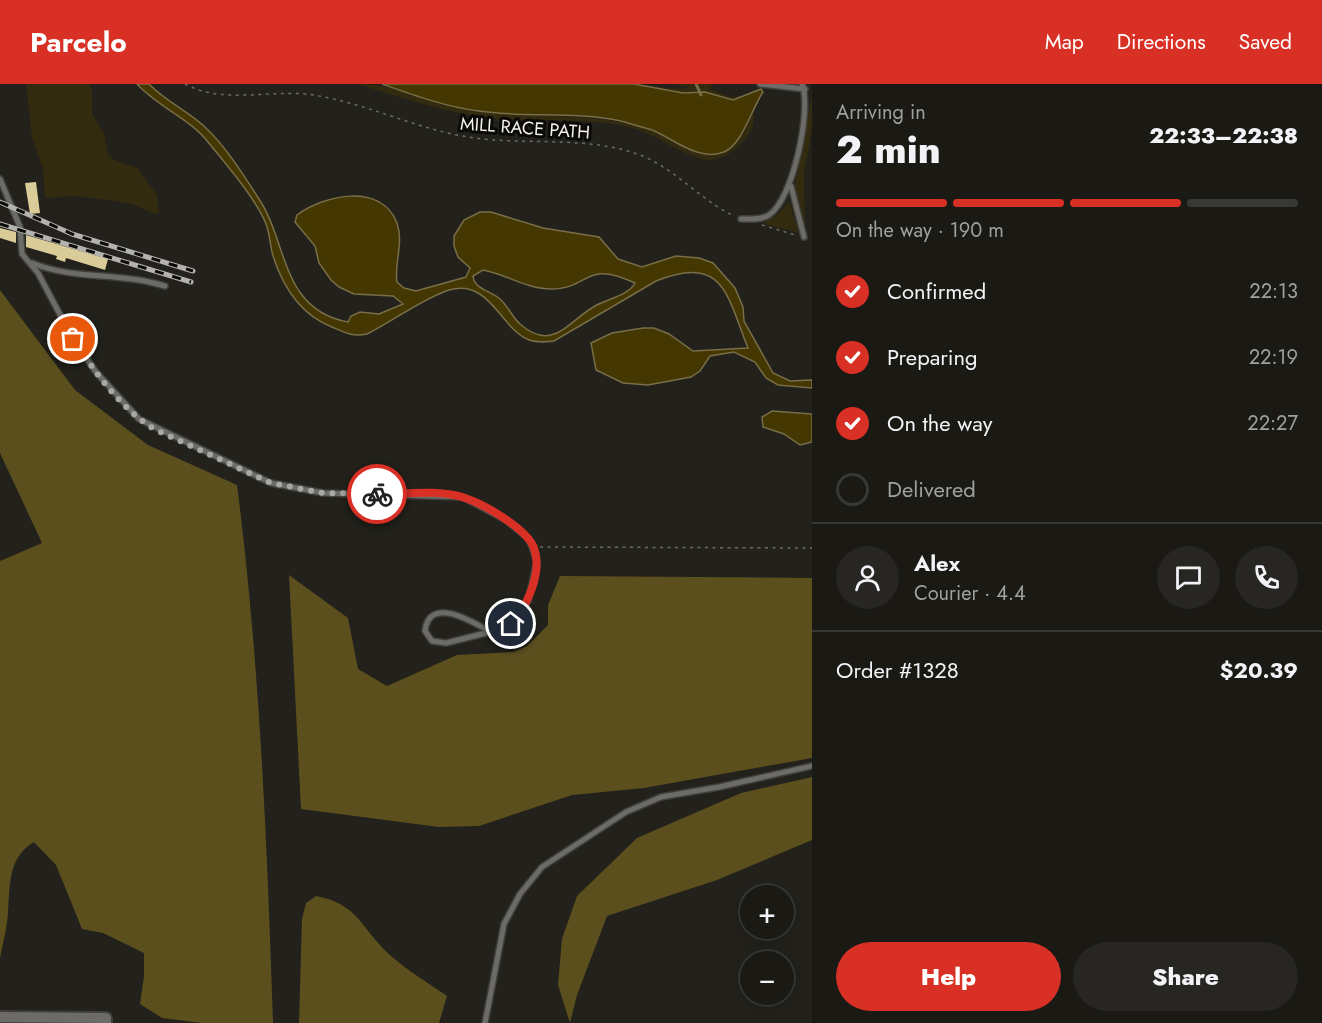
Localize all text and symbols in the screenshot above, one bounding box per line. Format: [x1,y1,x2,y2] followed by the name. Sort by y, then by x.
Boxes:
[30,22,127,63] text: Parcelo
[1045,27,1084,57] text: Map
[1117,27,1206,57] text: Directions
[1239,27,1292,57] text: Saved
[836,98,926,127] text: Arriving in
[459,110,591,146] street label: MILL RACE PATH
[1149,119,1298,151] text: 22:33–22:38
[836,121,941,178] text: 2 min
[836,216,1004,245] text: On the way · 190 m
[836,275,869,308] icon: check
[887,275,986,307] text: Confirmed
[1249,277,1298,306] text: 22:13
[47,313,98,364] pin
[56,322,89,355] icon: bag
[836,341,869,374] icon: check
[887,341,978,373] text: Preparing
[1249,343,1298,372] text: 22:19
[836,407,869,440] icon: check
[887,407,992,439] text: On the way
[1247,409,1298,438] text: 22:27
[347,464,407,524] courier
[887,473,976,505] text: Delivered
[361,478,394,511] icon: bike
[836,546,899,609] button: person
[1157,546,1220,609] button: chat
[1235,546,1298,609] button: phone
[914,547,960,579] text: Alex
[914,579,1026,608] text: Courier · 4.4
[485,598,536,649] pin
[494,607,527,640] icon: home
[836,654,959,686] text: Order #1328
[1220,654,1298,686] text: $20.39
[740,885,794,1005] map controls
[740,885,794,939] button: +
[836,942,1061,1011] button: Help
[1073,942,1298,1011] button: Share
[740,951,794,1005] button: −

